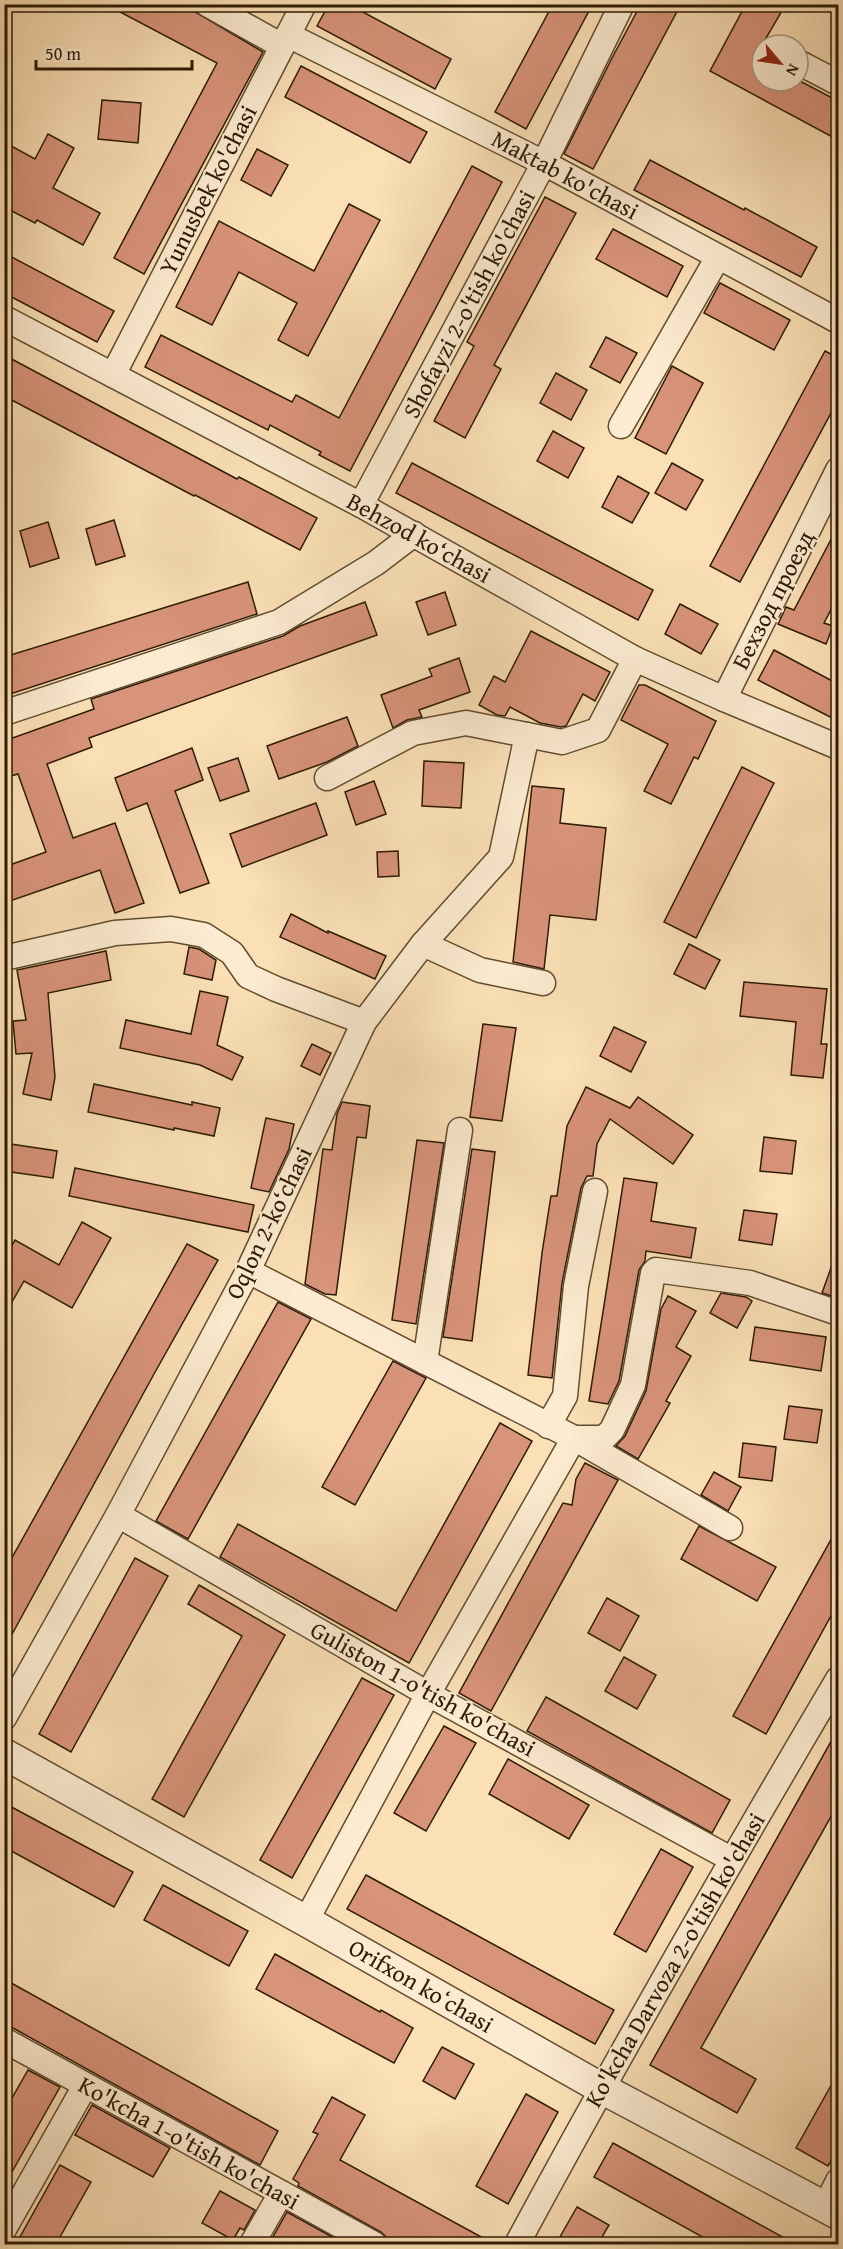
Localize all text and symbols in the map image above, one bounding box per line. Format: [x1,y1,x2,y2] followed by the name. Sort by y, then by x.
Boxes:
[36,33,192,71] scale bar
[750,33,810,93] north arrow
[45,40,81,67] text: 50 m
[780,60,806,81] text: N
[150,99,265,281] street label: Yunusbek ko'chasi
[485,121,645,228] street label: Maktab ko'chasi
[393,183,544,424] street label: Shofayzi 2-o'tish ko'chasi
[341,483,498,592] street label: Behzod ko‘chasi
[723,524,823,675] street label: Бехзод проезд
[216,1140,321,1305] street label: Oqlon 2-ko‘chasi
[304,1612,543,1765] street label: Guliston 1-o'tish ko'chasi
[576,1806,774,2114] street label: Ko'kcha Darvoza 2-o'tish ko'chasi
[342,1930,501,2041] street label: Orifxon koʻchasi
[72,2067,307,2218] street label: Ko'kcha 1-o'tish ko'chasi

